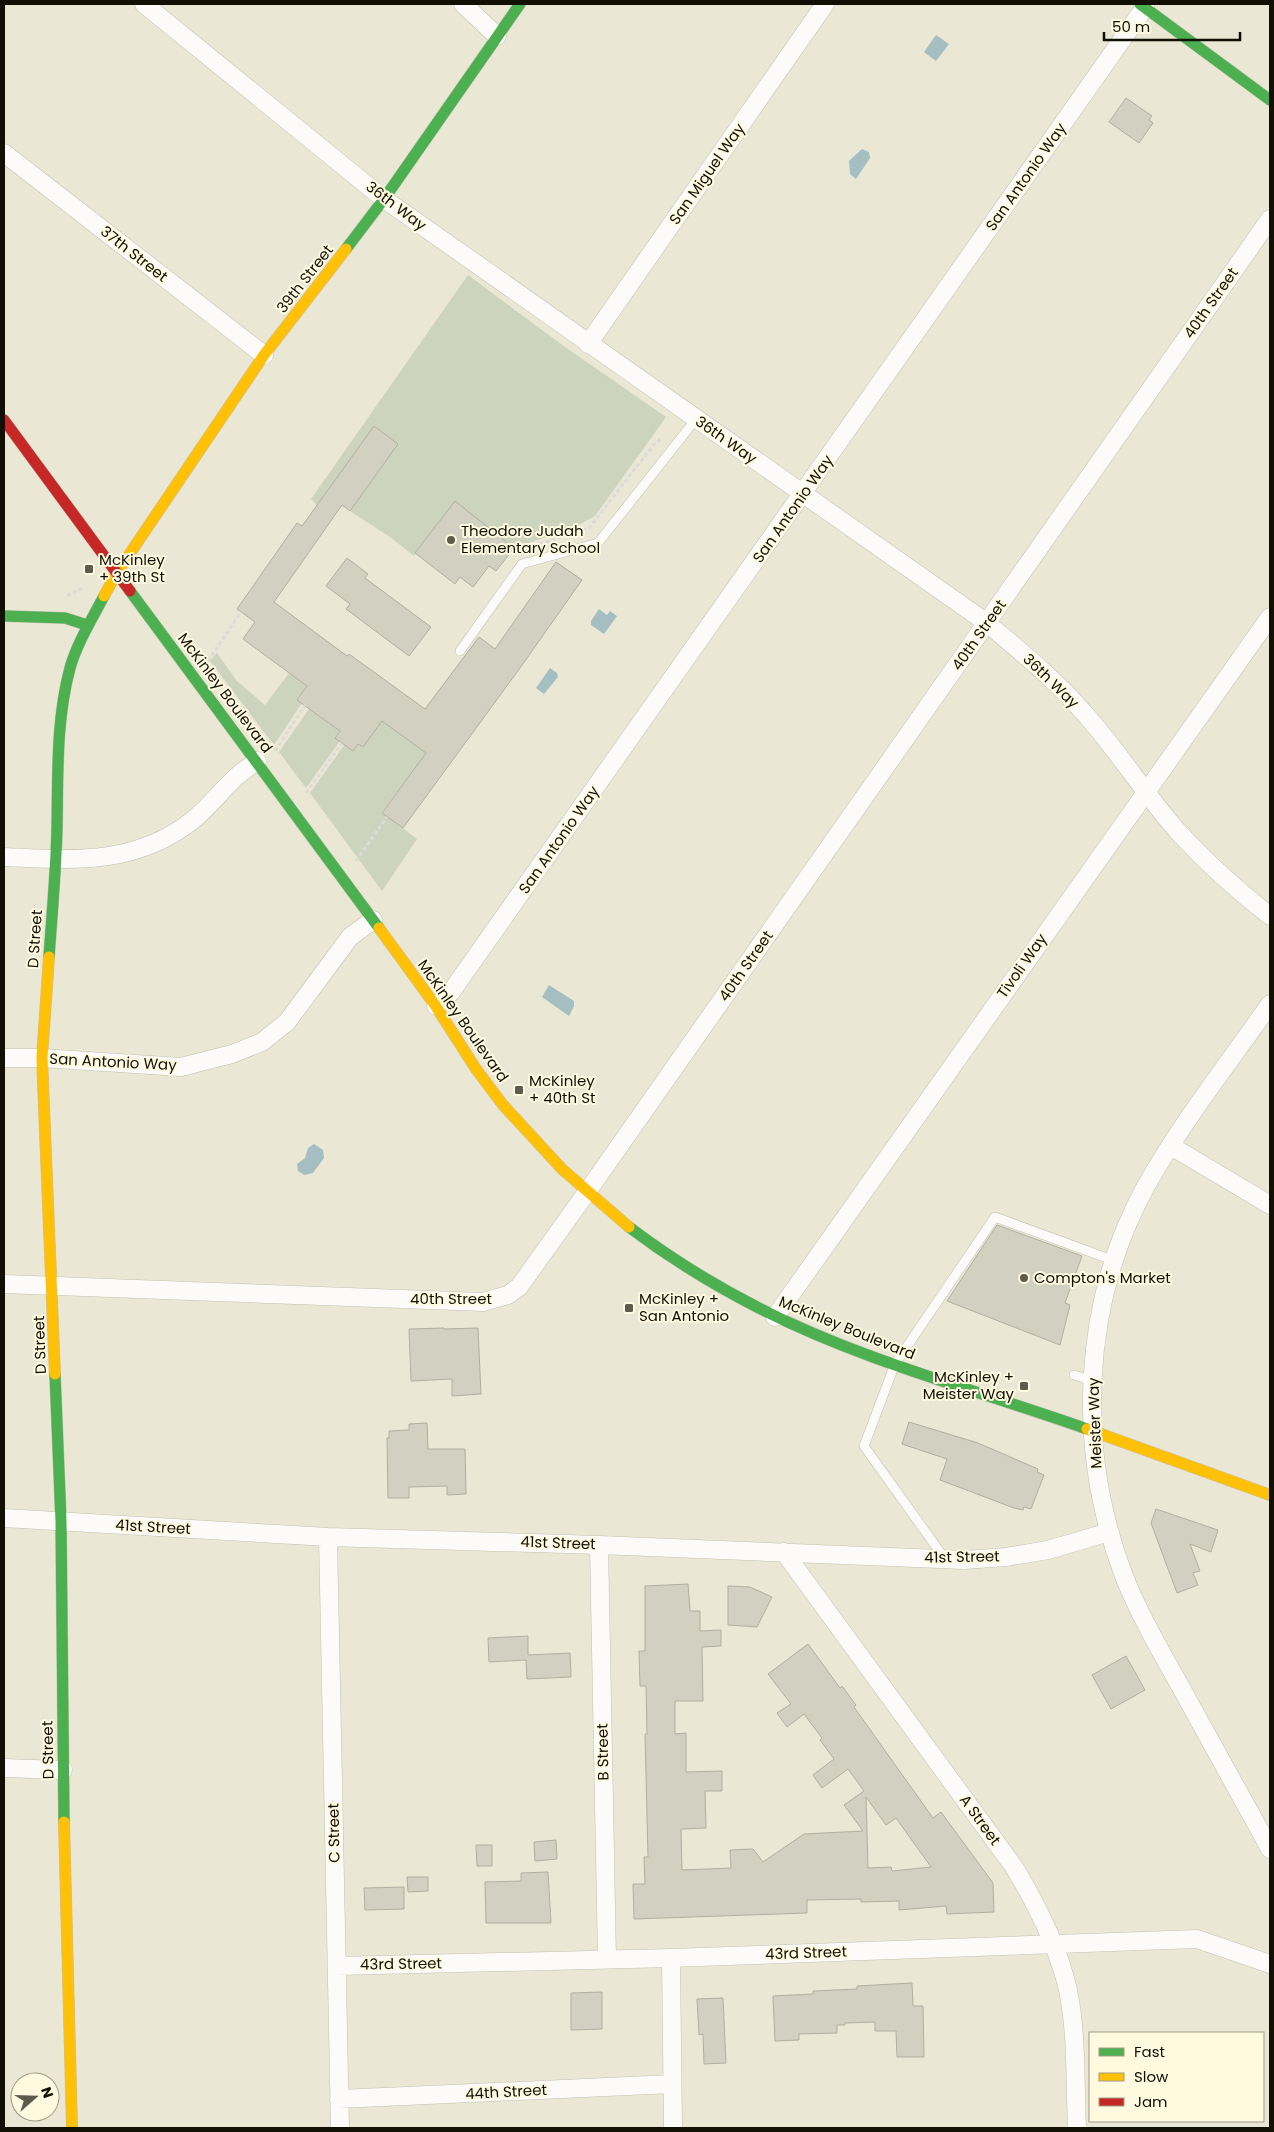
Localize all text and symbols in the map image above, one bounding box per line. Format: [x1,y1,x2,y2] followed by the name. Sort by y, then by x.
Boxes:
[1104,10,1240,42] scale bar
[1112,16,1150,37] text: 50 m
[664,118,750,229] street label: San Miguel Way
[980,118,1071,235] street label: San Antonio Way
[362,176,431,236] street label: 36th Way
[96,221,172,287] street label: 37th Street
[271,240,338,317] street label: 39th Street
[1179,263,1243,342] street label: 40th Street
[691,411,762,469] street label: 36th Way
[747,450,838,567] street label: San Antonio Way
[461,520,600,558] place label: Theodore Judah Elementary School
[445,534,457,546] marker: Theodore Judah Elementary School
[99,549,165,587] place label: McKinley + 39th St
[83,563,95,575] marker: McKinley + 39th St
[947,595,1011,674] street label: 40th Street
[173,628,278,757] street label: McKinley Boulevard
[1019,649,1084,713] street label: 36th Way
[513,781,604,898] street label: San Antonio Way
[22,909,47,969] street label: D Street
[714,926,778,1005] street label: 40th Street
[992,929,1052,1002] street label: Tivoli Way
[413,955,514,1086] street label: McKinley Boulevard
[49,1048,178,1075] street label: San Antonio Way
[529,1070,595,1108] place label: McKinley + 40th St
[513,1084,525,1096] marker: McKinley + 40th St
[1034,1267,1171,1288] place label: Compton's Market
[1018,1272,1030,1284] marker: Compton's Market
[410,1288,492,1309] street label: 40th Street
[639,1288,729,1326] place label: McKinley + San Antonio
[776,1291,919,1365] street label: McKinley Boulevard
[623,1302,635,1314] marker: McKinley + San Antonio
[28,1315,51,1375] street label: D Street
[923,1366,1015,1404] place label: McKinley + Meister Way
[1082,1376,1107,1469] street label: Meister Way
[1018,1380,1030,1392] marker: McKinley + Meister Way
[115,1514,191,1539] street label: 41st Street
[520,1531,596,1554] street label: 41st Street
[924,1545,1000,1568] street label: 41st Street
[36,1721,59,1779] street label: D Street
[592,1723,613,1781] street label: B Street
[955,1790,1006,1849] street label: A Street
[322,1803,345,1863] street label: C Street
[765,1941,847,1964] street label: 43rd Street
[360,1952,442,1975] street label: 43rd Street
[1089,2032,1264,2122] legend
[1134,2041,1165,2062] text: Fast
[1134,2066,1169,2087] text: Slow
[10,2072,60,2122] north arrow
[465,2079,547,2104] street label: 44th Street
[36,2084,58,2101] text: N
[1134,2091,1168,2112] text: Jam

